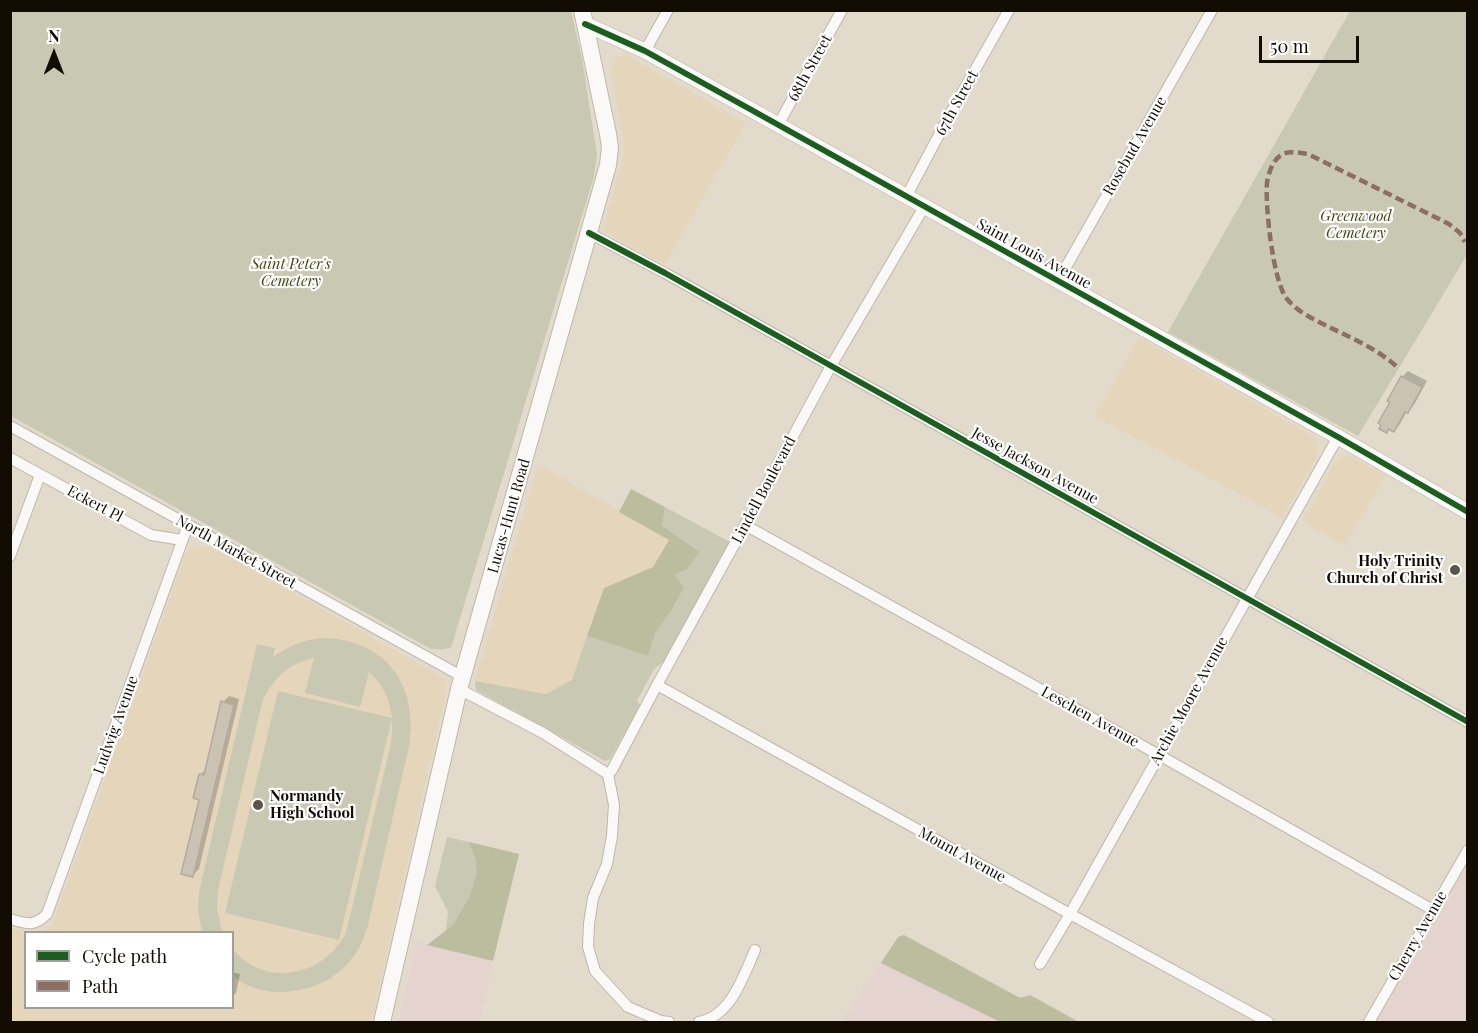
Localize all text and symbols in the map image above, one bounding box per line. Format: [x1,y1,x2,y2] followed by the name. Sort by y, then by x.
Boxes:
[24,24,84,84] north arrow
[1262,24,1362,62] scale bar
[48,25,60,46] text: N
[784,31,836,105] street label: 68th Street
[1270,34,1309,58] text: 50 m
[932,67,982,139] street label: 67th Street
[1099,93,1171,199] street label: Rosebud Avenue
[1320,207,1392,242] park label: Greenwood Cemetery
[974,215,1094,293] street label: Saint Louis Avenue
[251,255,331,290] park label: Saint Peter's Cemetery
[969,424,1101,508] street label: Jesse Jackson Avenue
[728,433,800,547] street label: Lindell Boulevard
[484,457,534,575] street label: Lucas-Hunt Road
[64,482,126,526] street label: Eckert Pl
[173,511,299,593] street label: North Market Street
[1326,552,1443,587] place label: Holy Trinity Church of Christ
[1448,563,1462,577] marker: Holy Trinity Church of Christ
[1146,634,1232,768] street label: Archie Moore Avenue
[90,673,142,777] street label: Ludwig Avenue
[1038,683,1142,751] street label: Leschen Avenue
[270,787,354,822] place label: Normandy High School
[251,798,265,812] marker: Normandy High School
[915,824,1009,886] street label: Mount Avenue
[1385,888,1451,984] street label: Cherry Avenue
[24,931,234,1009] legend
[82,944,167,968] text: Cycle path
[82,974,118,998] text: Path

